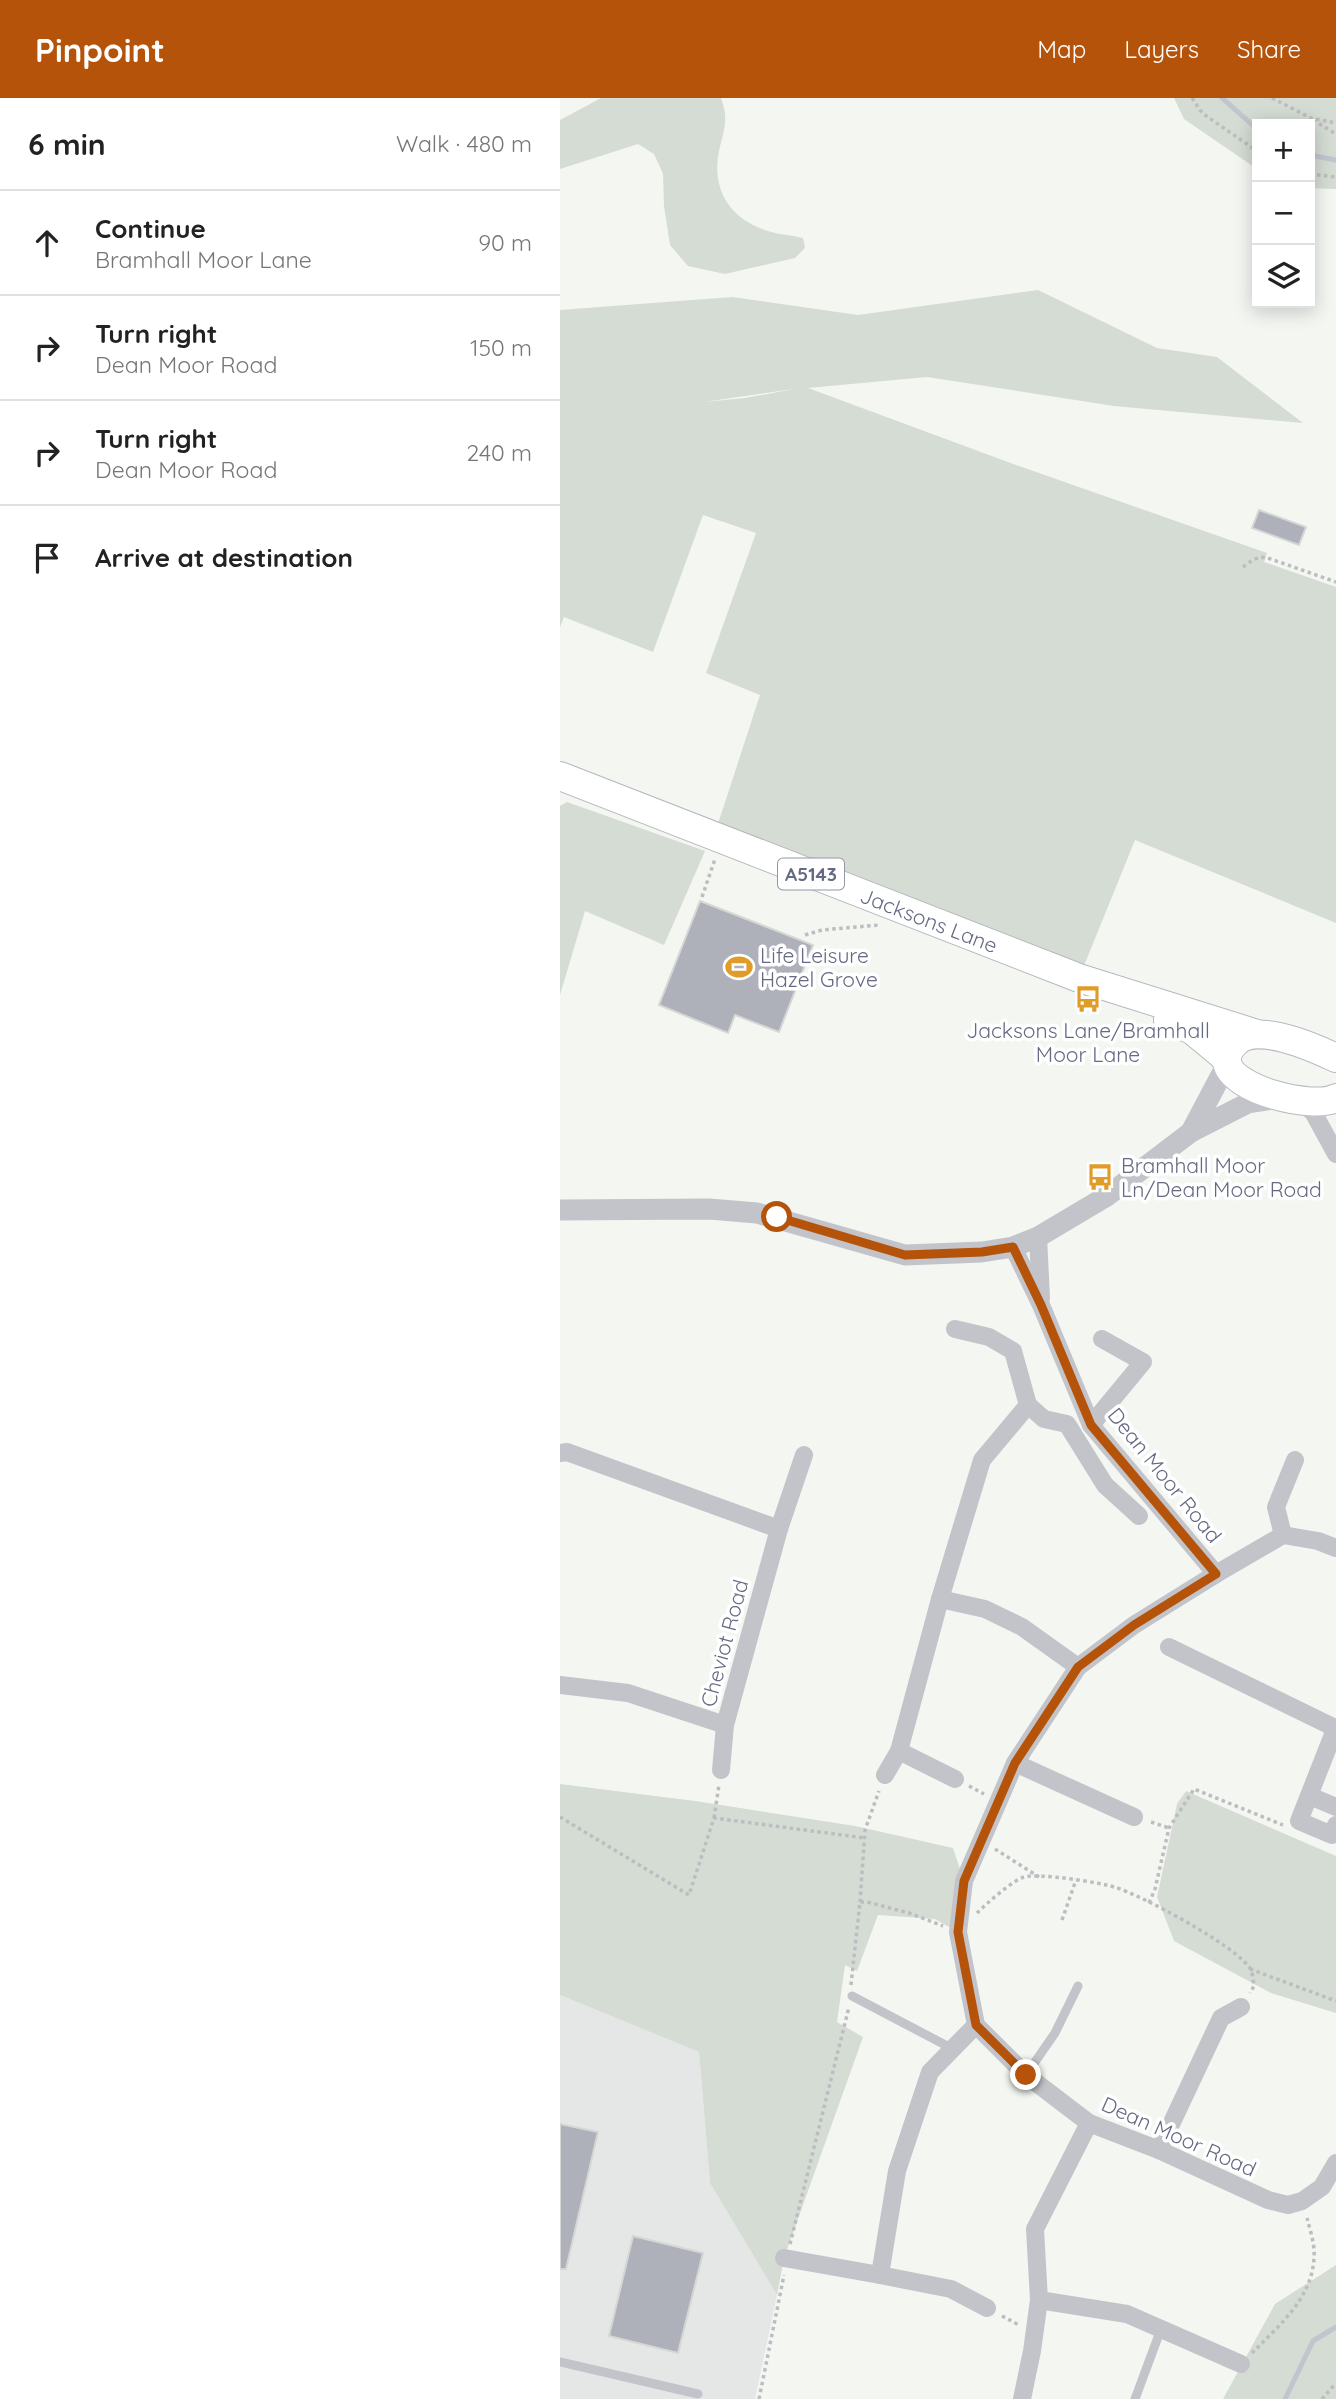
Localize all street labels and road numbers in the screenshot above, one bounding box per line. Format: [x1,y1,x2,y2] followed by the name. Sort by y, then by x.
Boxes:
[778,859,844,890] road number: A5143
[857,882,1001,958] street label: Jacksons Lane
[1103,1402,1227,1548] street label: Dean Moor Road
[695,1577,753,1709] street label: Cheviot Road
[1098,2090,1260,2182] street label: Dean Moor Road

